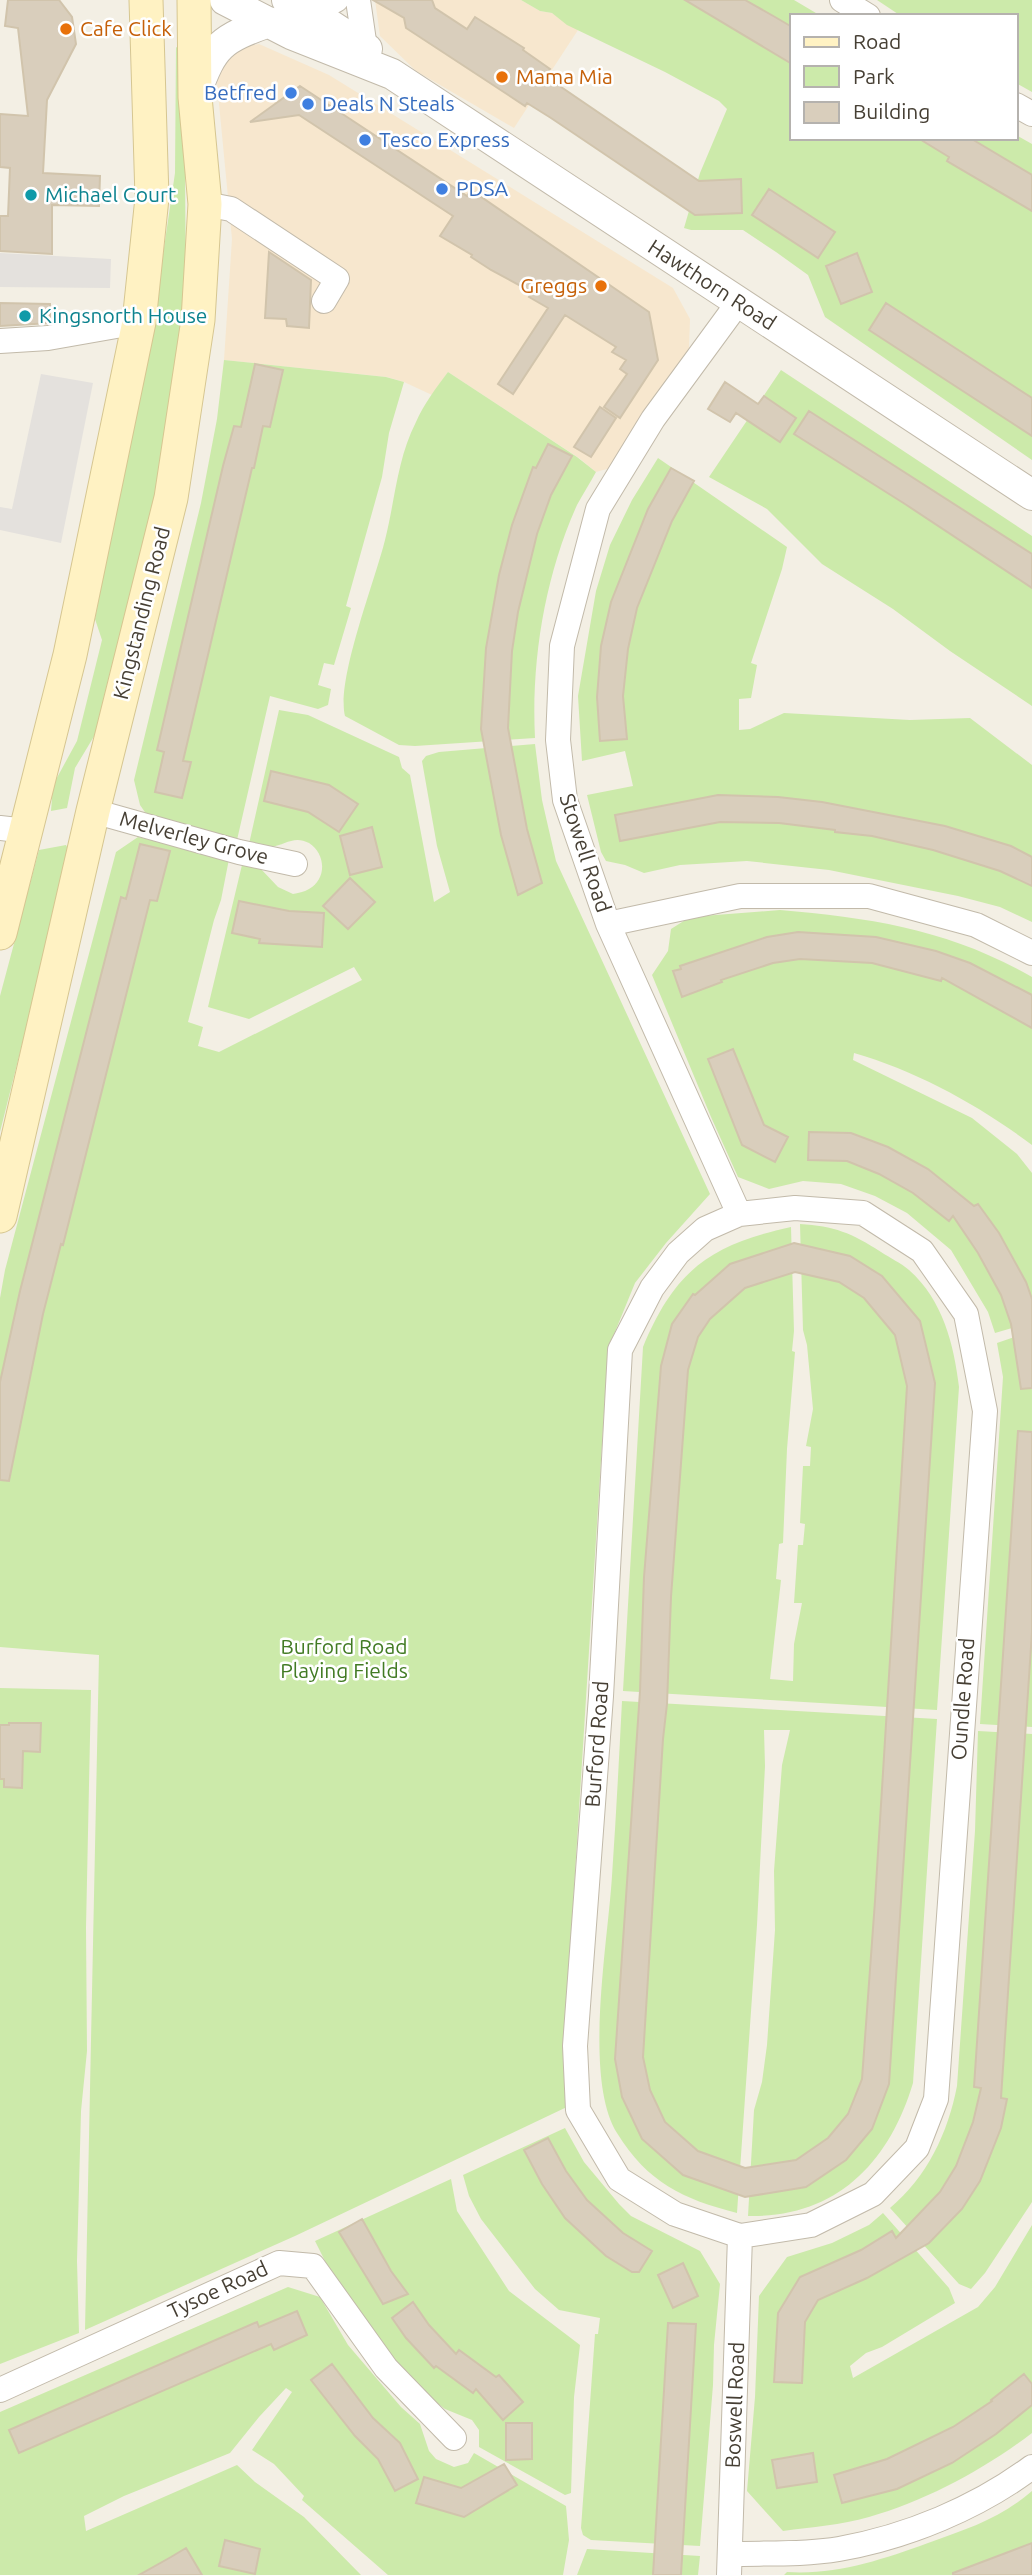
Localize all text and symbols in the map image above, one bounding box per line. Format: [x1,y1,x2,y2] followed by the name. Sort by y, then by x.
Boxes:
[790,14,1018,140] legend
[80,16,172,40] place label: Cafe Click
[58,21,74,37] marker: Cafe Click
[853,29,901,53] text: Road
[516,64,613,88] place label: Mama Mia
[853,64,895,88] text: Park
[494,69,510,85] marker: Mama Mia
[204,80,277,104] place label: Betfred
[283,85,299,101] marker: Betfred
[322,91,455,115] place label: Deals N Steals
[300,96,316,112] marker: Deals N Steals
[853,99,930,123] text: Building
[379,127,510,151] place label: Tesco Express
[357,132,373,148] marker: Tesco Express
[456,176,508,200] place label: PDSA
[434,181,450,197] marker: PDSA
[45,182,176,206] place label: Michael Court
[23,187,39,203] marker: Michael Court
[644,234,781,334] street label: Hawthorn Road
[520,273,587,297] place label: Greggs
[593,278,609,294] marker: Greggs
[39,303,207,327] place label: Kingsnorth House
[17,308,33,324] marker: Kingsnorth House
[108,524,174,702] street label: Kingstanding Road
[555,790,616,915] street label: Stowell Road
[117,806,271,868] street label: Melverley Grove
[280,1634,408,1682] park label: Burford Road Playing Fields
[946,1637,978,1761] street label: Oundle Road
[580,1680,612,1808] street label: Burford Road
[164,2255,271,2323] street label: Tysoe Road
[720,2341,748,2469] street label: Boswell Road

